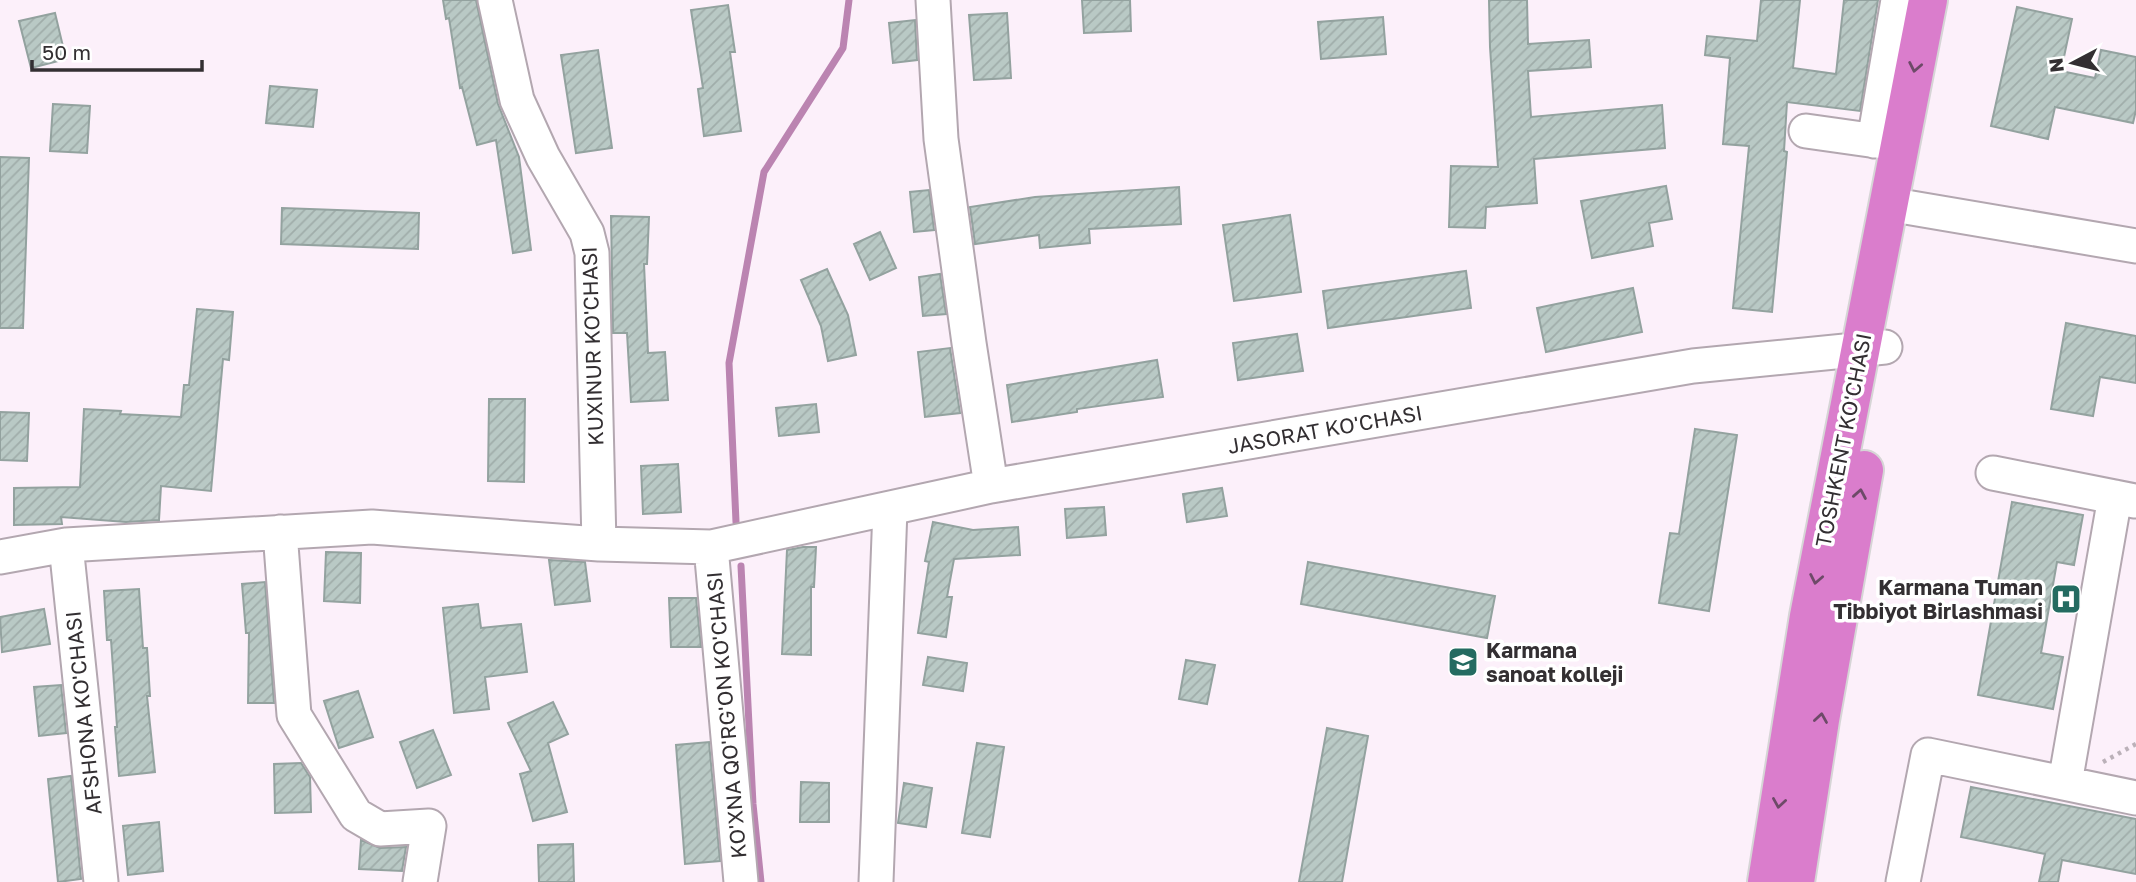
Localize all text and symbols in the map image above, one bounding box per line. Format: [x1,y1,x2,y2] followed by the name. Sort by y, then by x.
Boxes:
[32,28,201,72] scale bar
[2038,28,2108,98] north arrow
[42,39,91,65] text: 50 m
[2043,57,2068,74] text: N
[1908,61,1923,73] one-way arrow
[576,246,608,446] street label: KUXINUR KO'CHASI
[1809,331,1877,549] street label: TOSHKENT KO'CHASI
[1226,399,1424,459] street label: JASORAT KO'CHASI
[1852,488,1867,499] one-way arrow
[701,570,751,860] street label: KO'XNA QO'RG'ON KO'CHASI
[1809,573,1824,585] one-way arrow
[1833,574,2043,624] place label: Karmana Tuman Tibbiyot Birlashmasi
[2049,582,2083,616] hospital icon: Karmana Tuman Tibbiyot Birlashmasi
[59,610,107,816] street label: AFSHONA KO'CHASI
[1486,637,1623,687] place label: Karmana sanoat kolleji
[1446,645,1480,679] school or university icon: Karmana sanoat kolleji
[1813,712,1828,724] one-way arrow
[1772,798,1787,809] one-way arrow

